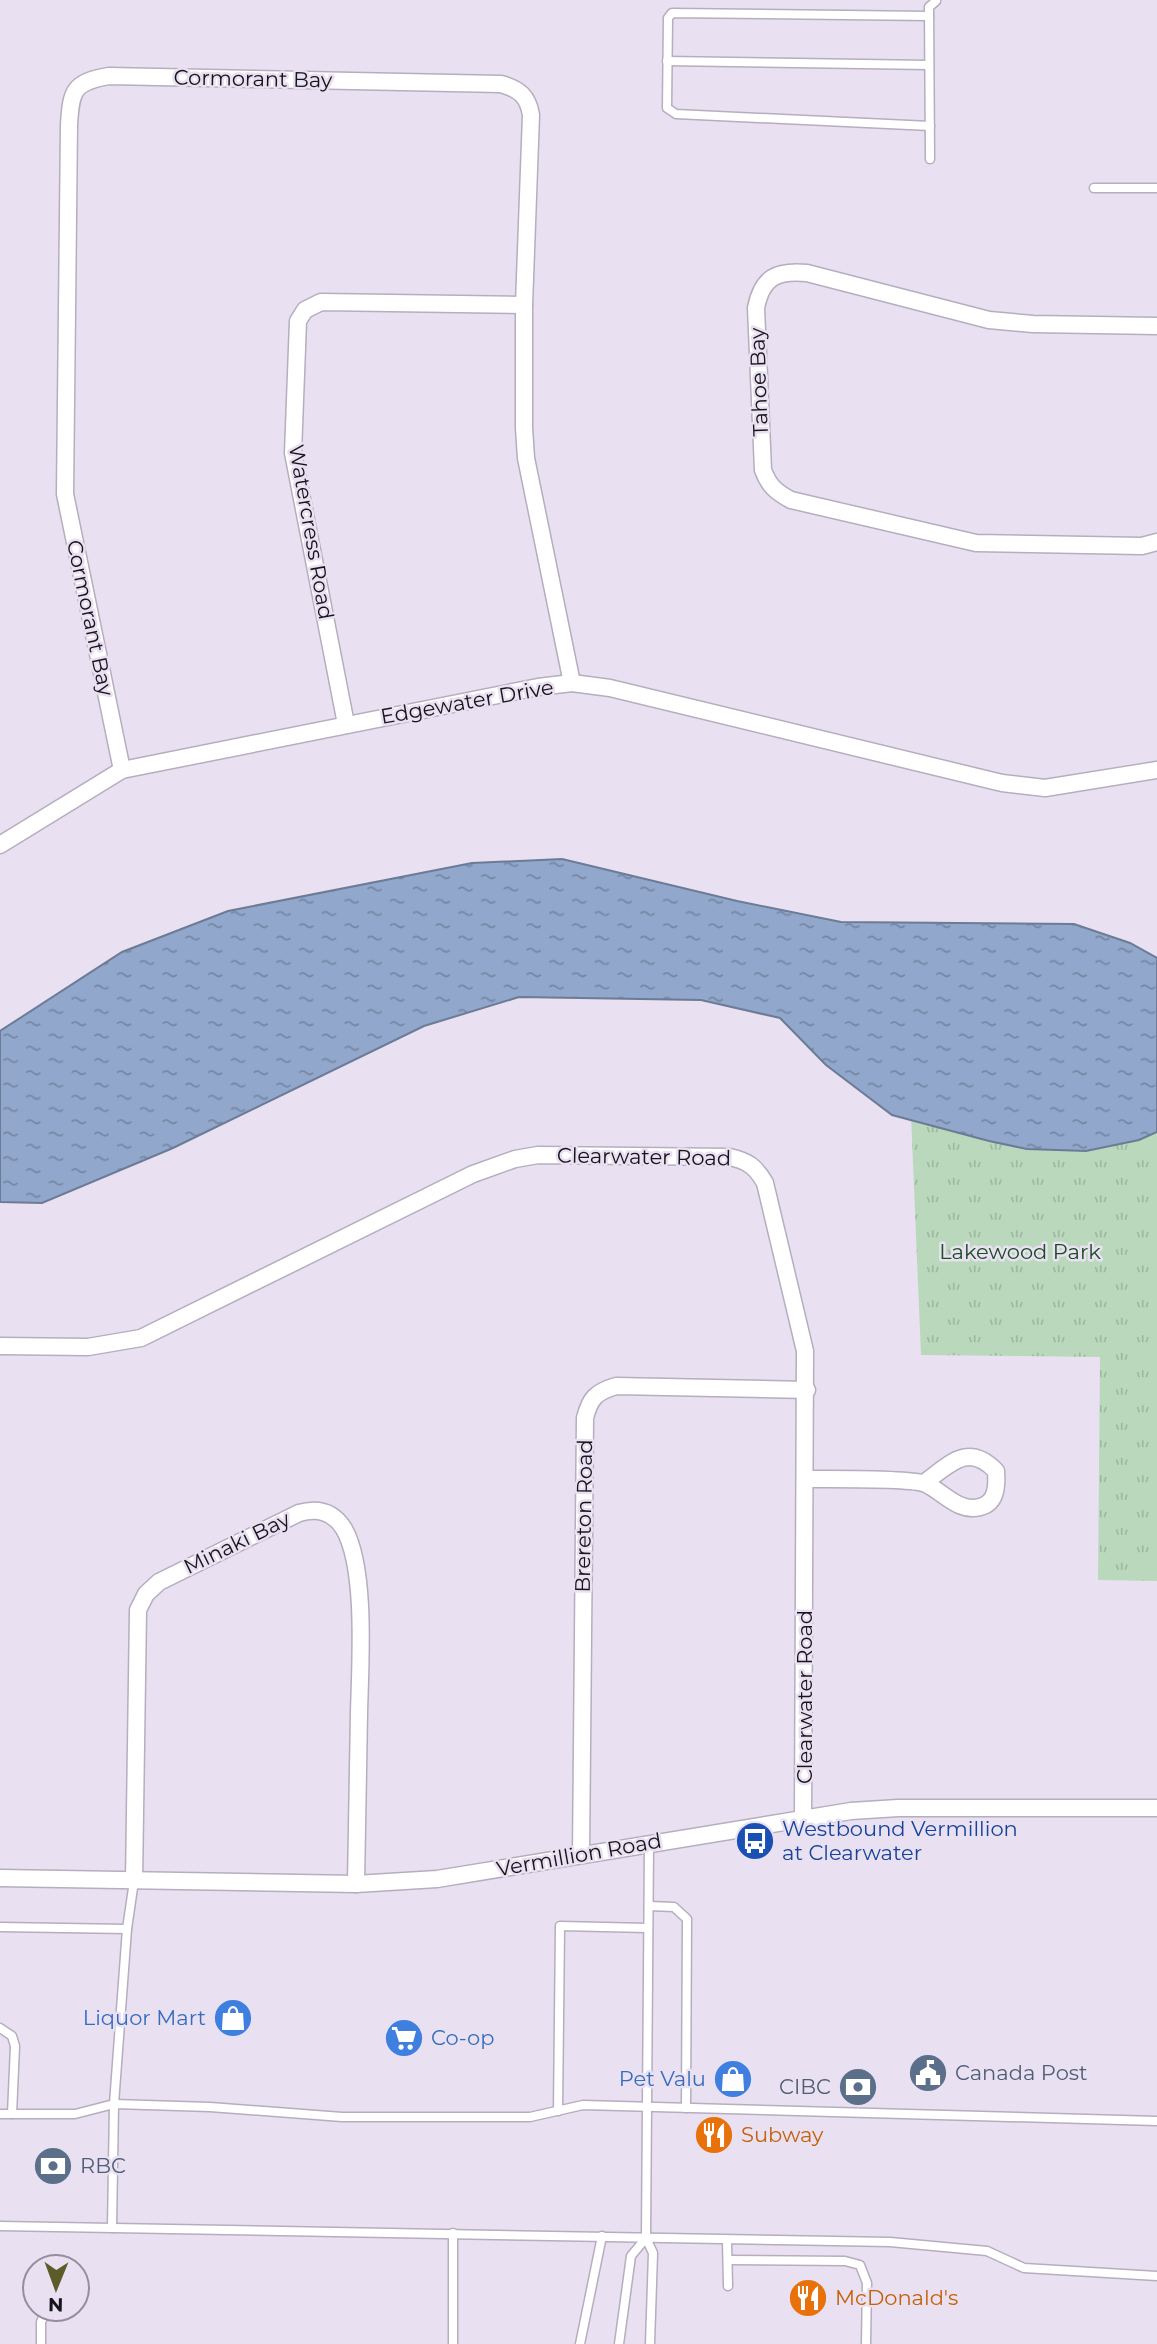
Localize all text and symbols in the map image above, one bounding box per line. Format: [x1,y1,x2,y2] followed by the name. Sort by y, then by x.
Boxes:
[173,65,333,92] street label: Cormorant Bay
[744,327,773,437] street label: Tahoe Bay
[284,443,339,621] street label: Watercress Road
[62,538,119,699] street label: Cormorant Bay
[378,674,555,729] street label: Edgewater Drive
[557,1142,731,1171] street label: Clearwater Road
[939,1239,1101,1264] park label: Lakewood Park
[570,1439,597,1593] street label: Brereton Road
[180,1506,295,1579] street label: Minaki Bay
[792,1610,817,1784] street label: Clearwater Road
[782,1816,1018,1865] place label: Westbound Vermillion at Clearwater
[734,1820,776,1862] bus stop icon: Westbound Vermillion at Clearwater
[494,1828,663,1881] street label: Vermillion Road
[212,1997,254,2039] shop icon: Liquor Mart
[83,2005,206,2030] place label: Liquor Mart
[383,2017,425,2059] supermarket icon: Co-op
[431,2025,494,2050] place label: Co-op
[907,2052,949,2094] public building icon: Canada Post
[712,2058,754,2100] shop icon: Pet Valu
[955,2060,1088,2085] place label: Canada Post
[619,2066,706,2091] place label: Pet Valu
[837,2066,879,2108] bank icon: CIBC
[779,2074,831,2099] place label: CIBC
[693,2114,735,2156] restaurant icon: Subway
[741,2122,824,2147] place label: Subway
[32,2145,74,2187] bank icon: RBC
[80,2153,126,2178] place label: RBC
[21,2253,91,2323] north arrow
[787,2277,829,2319] restaurant icon: McDonald's
[835,2285,958,2310] place label: McDonald's
[48,2293,64,2316] text: N

